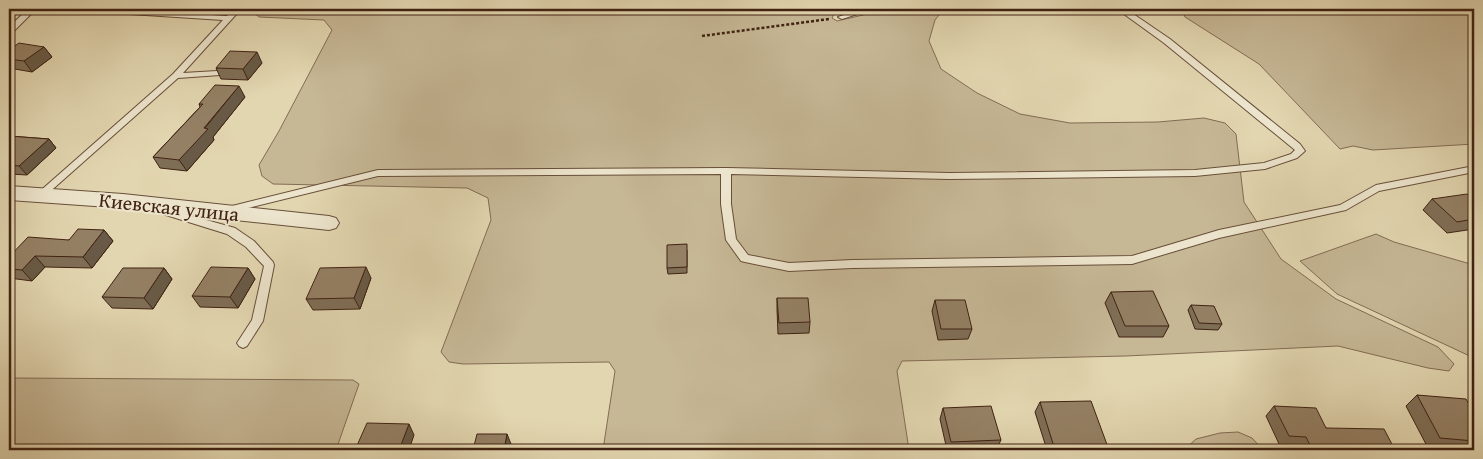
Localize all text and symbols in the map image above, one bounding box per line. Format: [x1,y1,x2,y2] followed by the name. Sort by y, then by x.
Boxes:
[98,185,241,228] street label: Киевская улица

